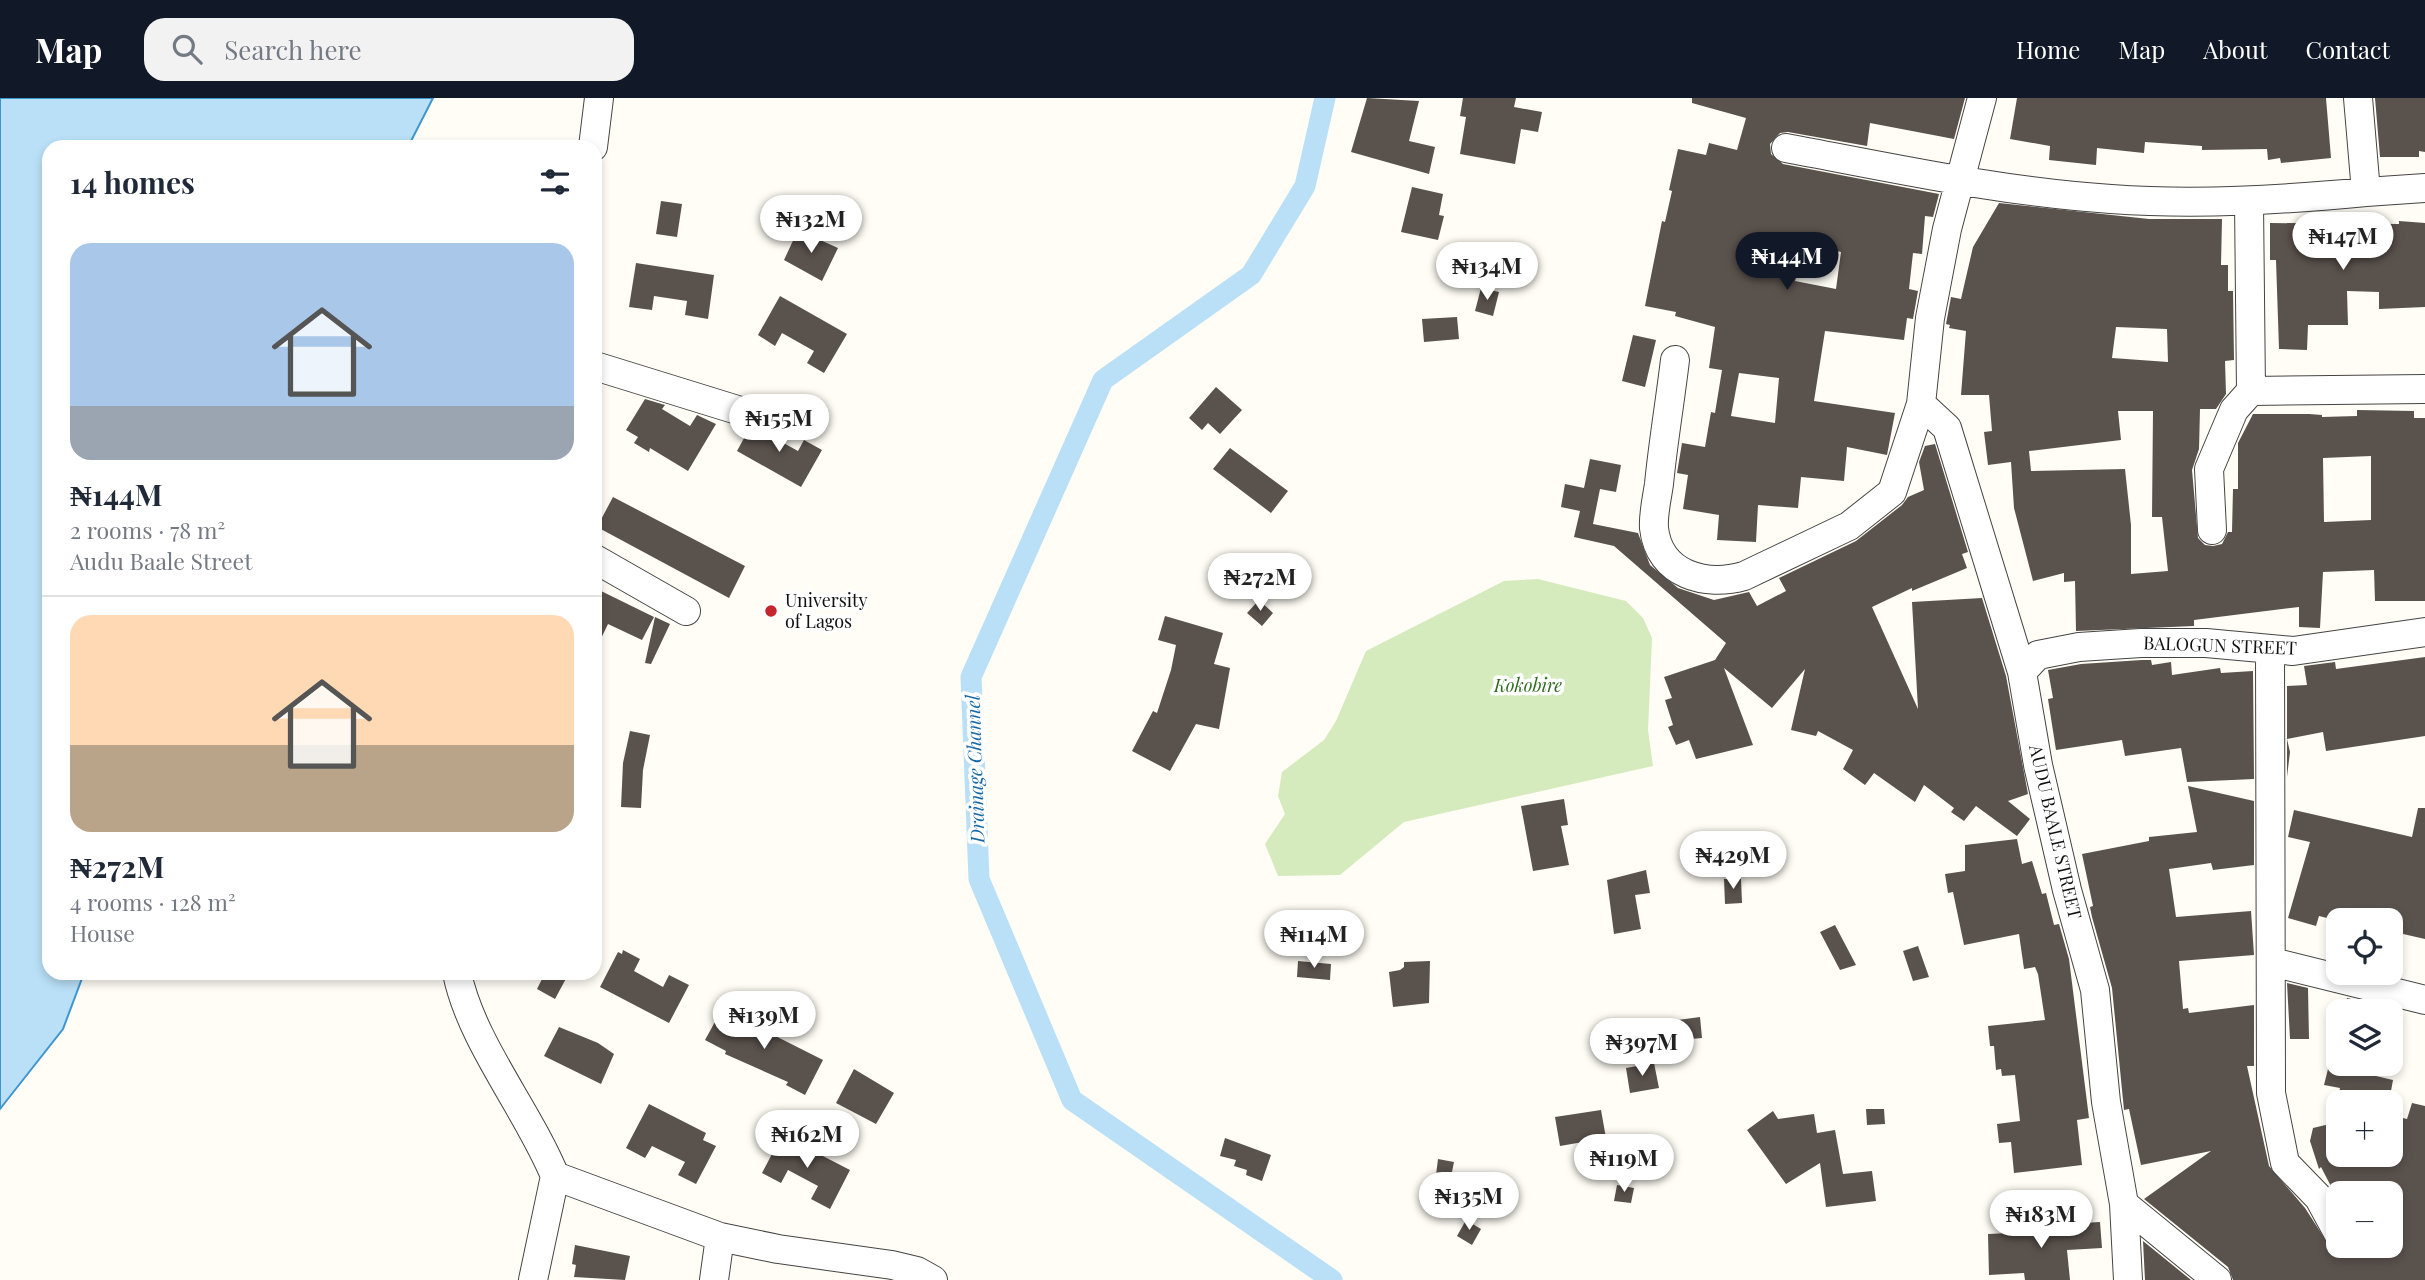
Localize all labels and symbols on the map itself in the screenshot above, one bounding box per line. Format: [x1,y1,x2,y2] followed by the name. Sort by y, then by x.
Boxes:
[762,195,860,255] pin: ₦132M
[2294,212,2392,272] pin: ₦147M
[1738,232,1836,292] pin: ₦144M
[1438,242,1536,302] pin: ₦134M
[730,394,828,454] pin: ₦155M
[1211,554,1309,613] pin: ₦272M
[785,588,868,633] place label: University of Lagos
[763,603,779,619] marker: University of Lagos
[2143,630,2297,660] street label: BALOGUN STREET
[1493,673,1562,697] park label: Kokobire
[958,694,990,844] water label: Drainage Channel
[2024,741,2088,921] street label: AUDU BAALE STREET
[1684,832,1782,891] pin: ₦429M
[1265,910,1363,970] pin: ₦114M
[715,992,813,1051] pin: ₦139M
[1593,1018,1691,1078] pin: ₦397M
[758,1110,856,1170] pin: ₦162M
[1575,1134,1673,1194] pin: ₦119M
[1420,1172,1518,1232] pin: ₦135M
[1992,1190,2090,1250] pin: ₦183M

